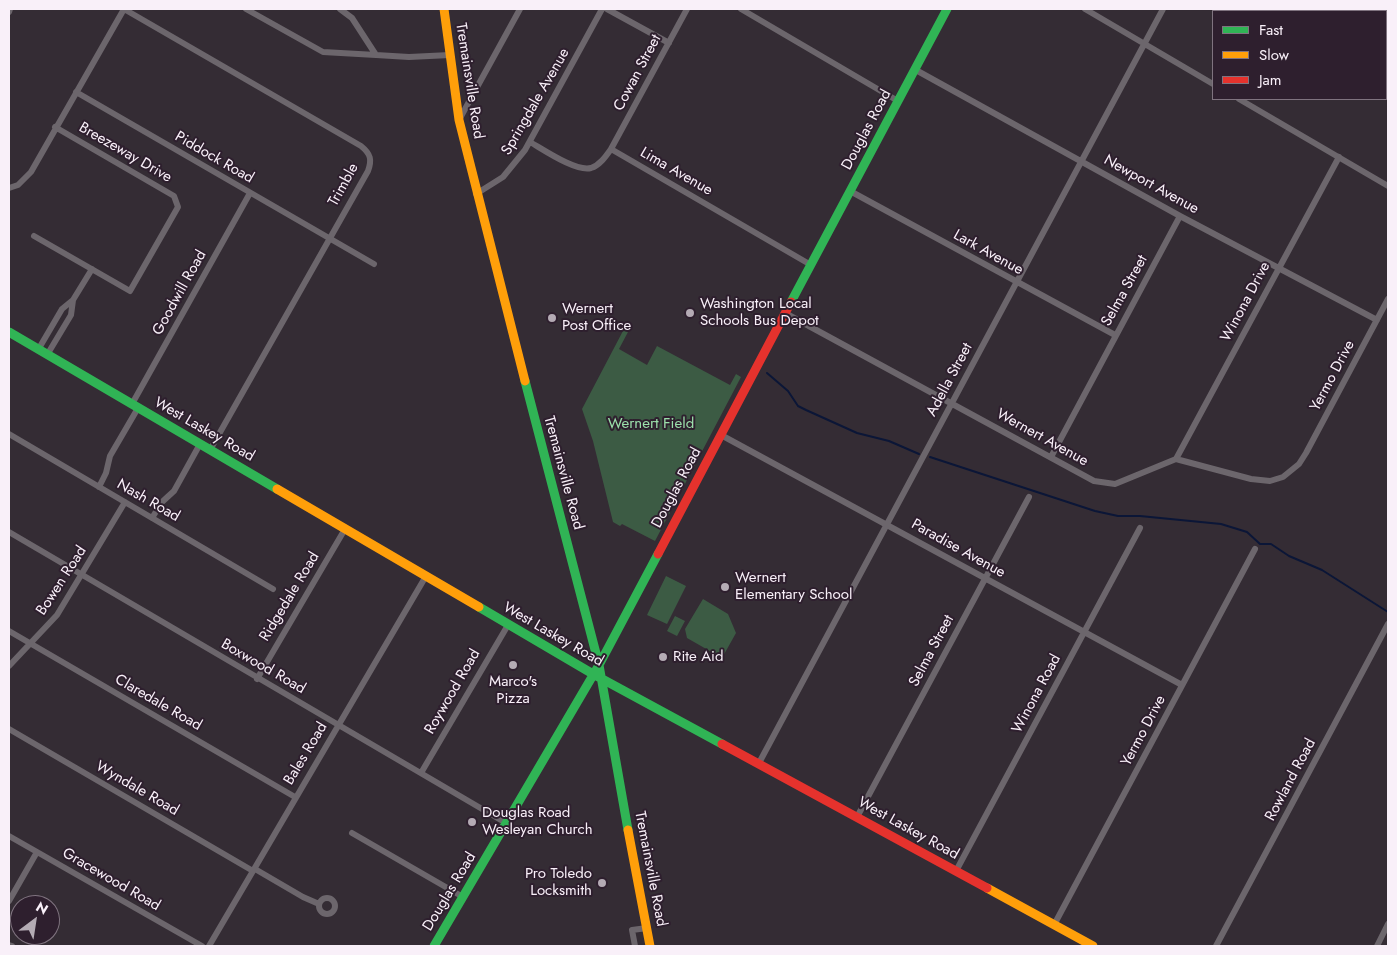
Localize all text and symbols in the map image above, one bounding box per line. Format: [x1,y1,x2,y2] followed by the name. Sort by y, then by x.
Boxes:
[1212,10,1387,100] legend
[1259,19,1283,41] text: Fast
[451,22,487,140] street label: Tremainsville Road
[610,32,666,114] street label: Cowan Street
[1259,44,1289,66] text: Slow
[498,45,574,159] street label: Springdale Avenue
[1259,69,1282,91] text: Jam
[838,87,896,173] street label: Douglas Road
[75,119,175,187] street label: Breezeway Drive
[171,128,257,188] street label: Piddock Road
[637,144,715,200] street label: Lima Avenue
[1100,151,1202,219] street label: Newport Avenue
[325,160,363,210] street label: Trimble
[950,226,1026,280] street label: Lark Avenue
[149,247,211,339] street label: Goodwill Road
[1098,252,1152,330] street label: Selma Street
[1217,259,1275,345] street label: Winona Drive
[700,295,819,330] place label: Washington Local Schools Bus Depot
[562,300,631,335] place label: Wernert Post Office
[684,307,696,319] marker: Washington Local Schools Bus Depot
[546,312,558,324] marker: Wernert Post Office
[1307,338,1359,414] street label: Yermo Drive
[923,340,977,420] street label: Adella Street
[151,394,257,466] street label: West Laskey Road
[993,405,1091,471] street label: Wernert Avenue
[539,414,587,532] street label: Tremainsville Road
[608,415,694,433] park label: Wernert Field
[648,445,706,531] street label: Douglas Road
[113,476,183,526] street label: Nash Road
[908,516,1008,582] street label: Paradise Avenue
[33,543,91,619] street label: Bowen Road
[256,549,324,645] street label: Ridgedale Road
[735,569,852,604] place label: Wernert Elementary School
[719,581,731,593] marker: Wernert Elementary School
[500,599,606,671] street label: West Laskey Road
[906,612,958,690] street label: Selma Street
[218,636,308,698] street label: Boxwood Road
[421,646,485,738] street label: Roywood Road
[673,648,723,666] place label: Rite Aid
[657,651,669,663] marker: Rite Aid
[1009,651,1065,737] street label: Winona Road
[507,659,519,671] marker: Marco's Pizza
[111,671,205,735] street label: Claredale Road
[489,673,537,708] place label: Marco's Pizza
[1118,693,1170,769] street label: Yermo Drive
[280,720,332,788] street label: Bales Road
[1262,736,1320,824] street label: Rowland Road
[92,758,182,820] street label: Wyndale Road
[854,794,962,864] street label: West Laskey Road
[482,804,593,839] place label: Douglas Road Wesleyan Church
[630,810,670,928] street label: Tremainsville Road
[466,816,478,828] marker: Douglas Road Wesleyan Church
[59,845,163,915] street label: Gracewood Road
[420,849,480,935] street label: Douglas Road
[525,865,592,900] place label: Pro Toledo Locksmith
[596,877,608,889] marker: Pro Toledo Locksmith
[10,895,60,945] north arrow
[32,897,52,919] text: N

